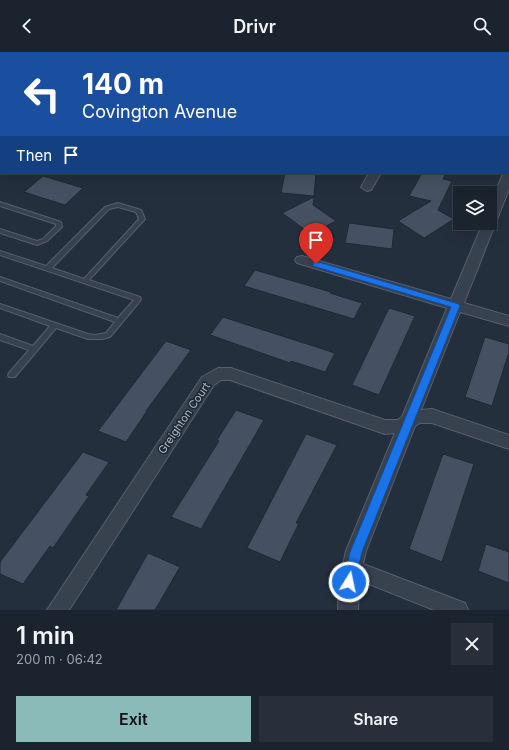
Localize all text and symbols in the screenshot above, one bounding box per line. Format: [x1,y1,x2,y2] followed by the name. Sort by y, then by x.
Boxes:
[16,15,38,37] icon: back
[471,15,493,37] icon: search
[233,16,276,37] text: Drivr
[82,67,164,101] text: 140 m
[16,68,68,120] icon: left
[82,101,237,122] text: Covington Avenue
[60,144,82,166] icon: arrive
[16,146,52,165] text: Then
[453,186,497,230] map controls
[453,186,497,230] button: layers
[299,223,333,264] pin
[305,229,327,251] icon: arrive
[155,379,213,456] street label: Greighton Court
[328,561,370,603] position arrow
[16,621,75,650] text: 1 min
[451,623,493,665] button: close
[16,651,103,667] text: 200 m · 06:42
[16,696,251,742] button: Exit
[259,696,493,742] button: Share

